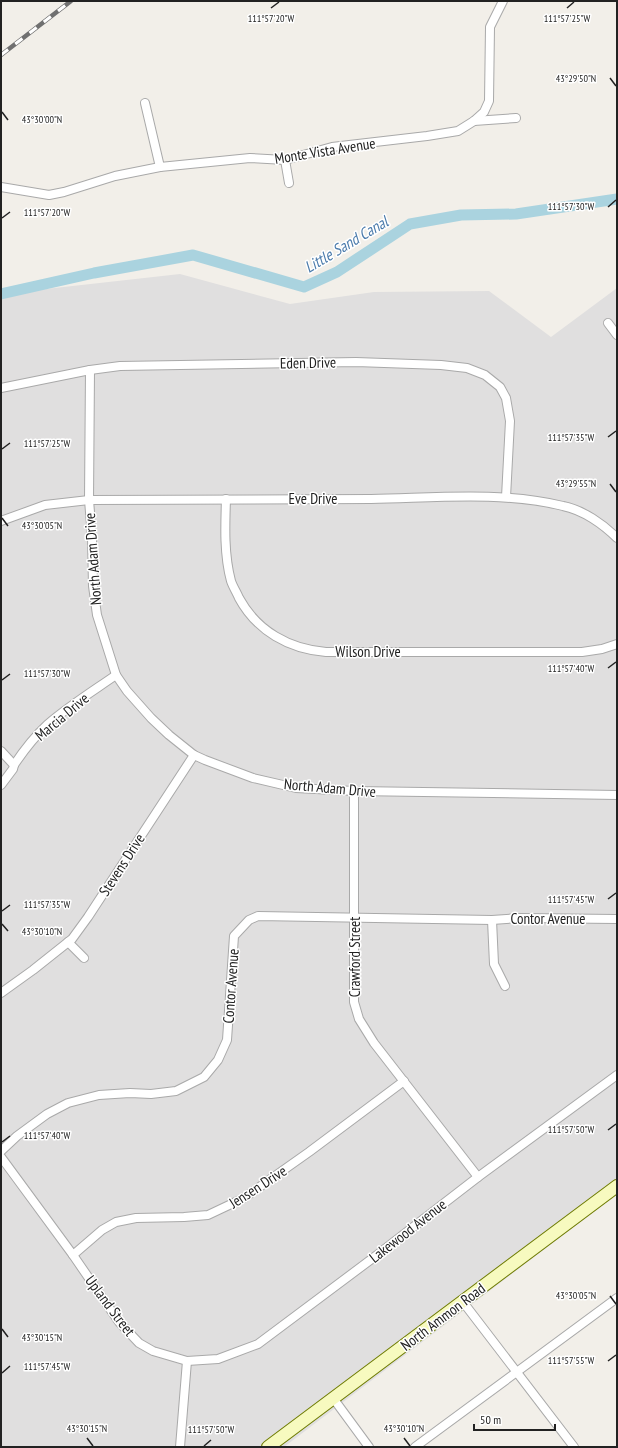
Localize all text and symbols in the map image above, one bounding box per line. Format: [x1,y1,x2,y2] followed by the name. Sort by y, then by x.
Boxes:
[248,12,295,25] text: 111°57'20"W
[544,12,591,25] text: 111°57'25"W
[556,72,596,85] text: 43°29'50"N
[22,113,62,126] text: 43°30'00"N
[273,133,377,168] street label: Monte Vista Avenue
[548,200,595,213] text: 111°57'30"W
[24,206,71,219] text: 111°57'20"W
[301,211,392,277] water label: Little Sand Canal
[280,353,336,372] street label: Eden Drive
[548,431,595,444] text: 111°57'35"W
[24,437,71,450] text: 111°57'25"W
[556,477,596,490] text: 43°29'55"N
[289,489,337,508] street label: Eve Drive
[80,512,105,606] street label: North Adam Drive
[22,519,62,532] text: 43°30'05"N
[335,642,401,661] street label: Wilson Drive
[548,662,595,675] text: 111°57'40"W
[24,667,71,680] text: 111°57'30"W
[31,689,93,745] street label: Marcia Drive
[283,774,377,801] street label: North Adam Drive
[94,830,149,899] street label: Stevens Drive
[548,893,595,906] text: 111°57'45"W
[24,898,71,911] text: 111°57'35"W
[511,909,585,928] street label: Contor Avenue
[345,917,364,997] street label: Crawford Street
[22,925,62,938] text: 43°30'10"N
[218,948,243,1024] street label: Contor Avenue
[548,1123,595,1136] text: 111°57'50"W
[24,1129,71,1142] text: 111°57'40"W
[225,1161,290,1213] street label: Jensen Drive
[365,1195,450,1267] street label: Lakewood Avenue
[81,1272,139,1340] street label: Upland Street
[397,1279,489,1355] street label: North Ammon Road
[556,1289,596,1302] text: 43°30'05"N
[22,1331,62,1344] text: 43°30'15"N
[548,1354,595,1367] text: 111°57'55"W
[24,1360,71,1373] text: 111°57'45"W
[474,1406,555,1432] scale bar
[480,1412,501,1427] text: 50 m
[67,1422,107,1435] text: 43°30'15"N
[384,1422,424,1435] text: 43°30'10"N
[188,1423,235,1436] text: 111°57'50"W

